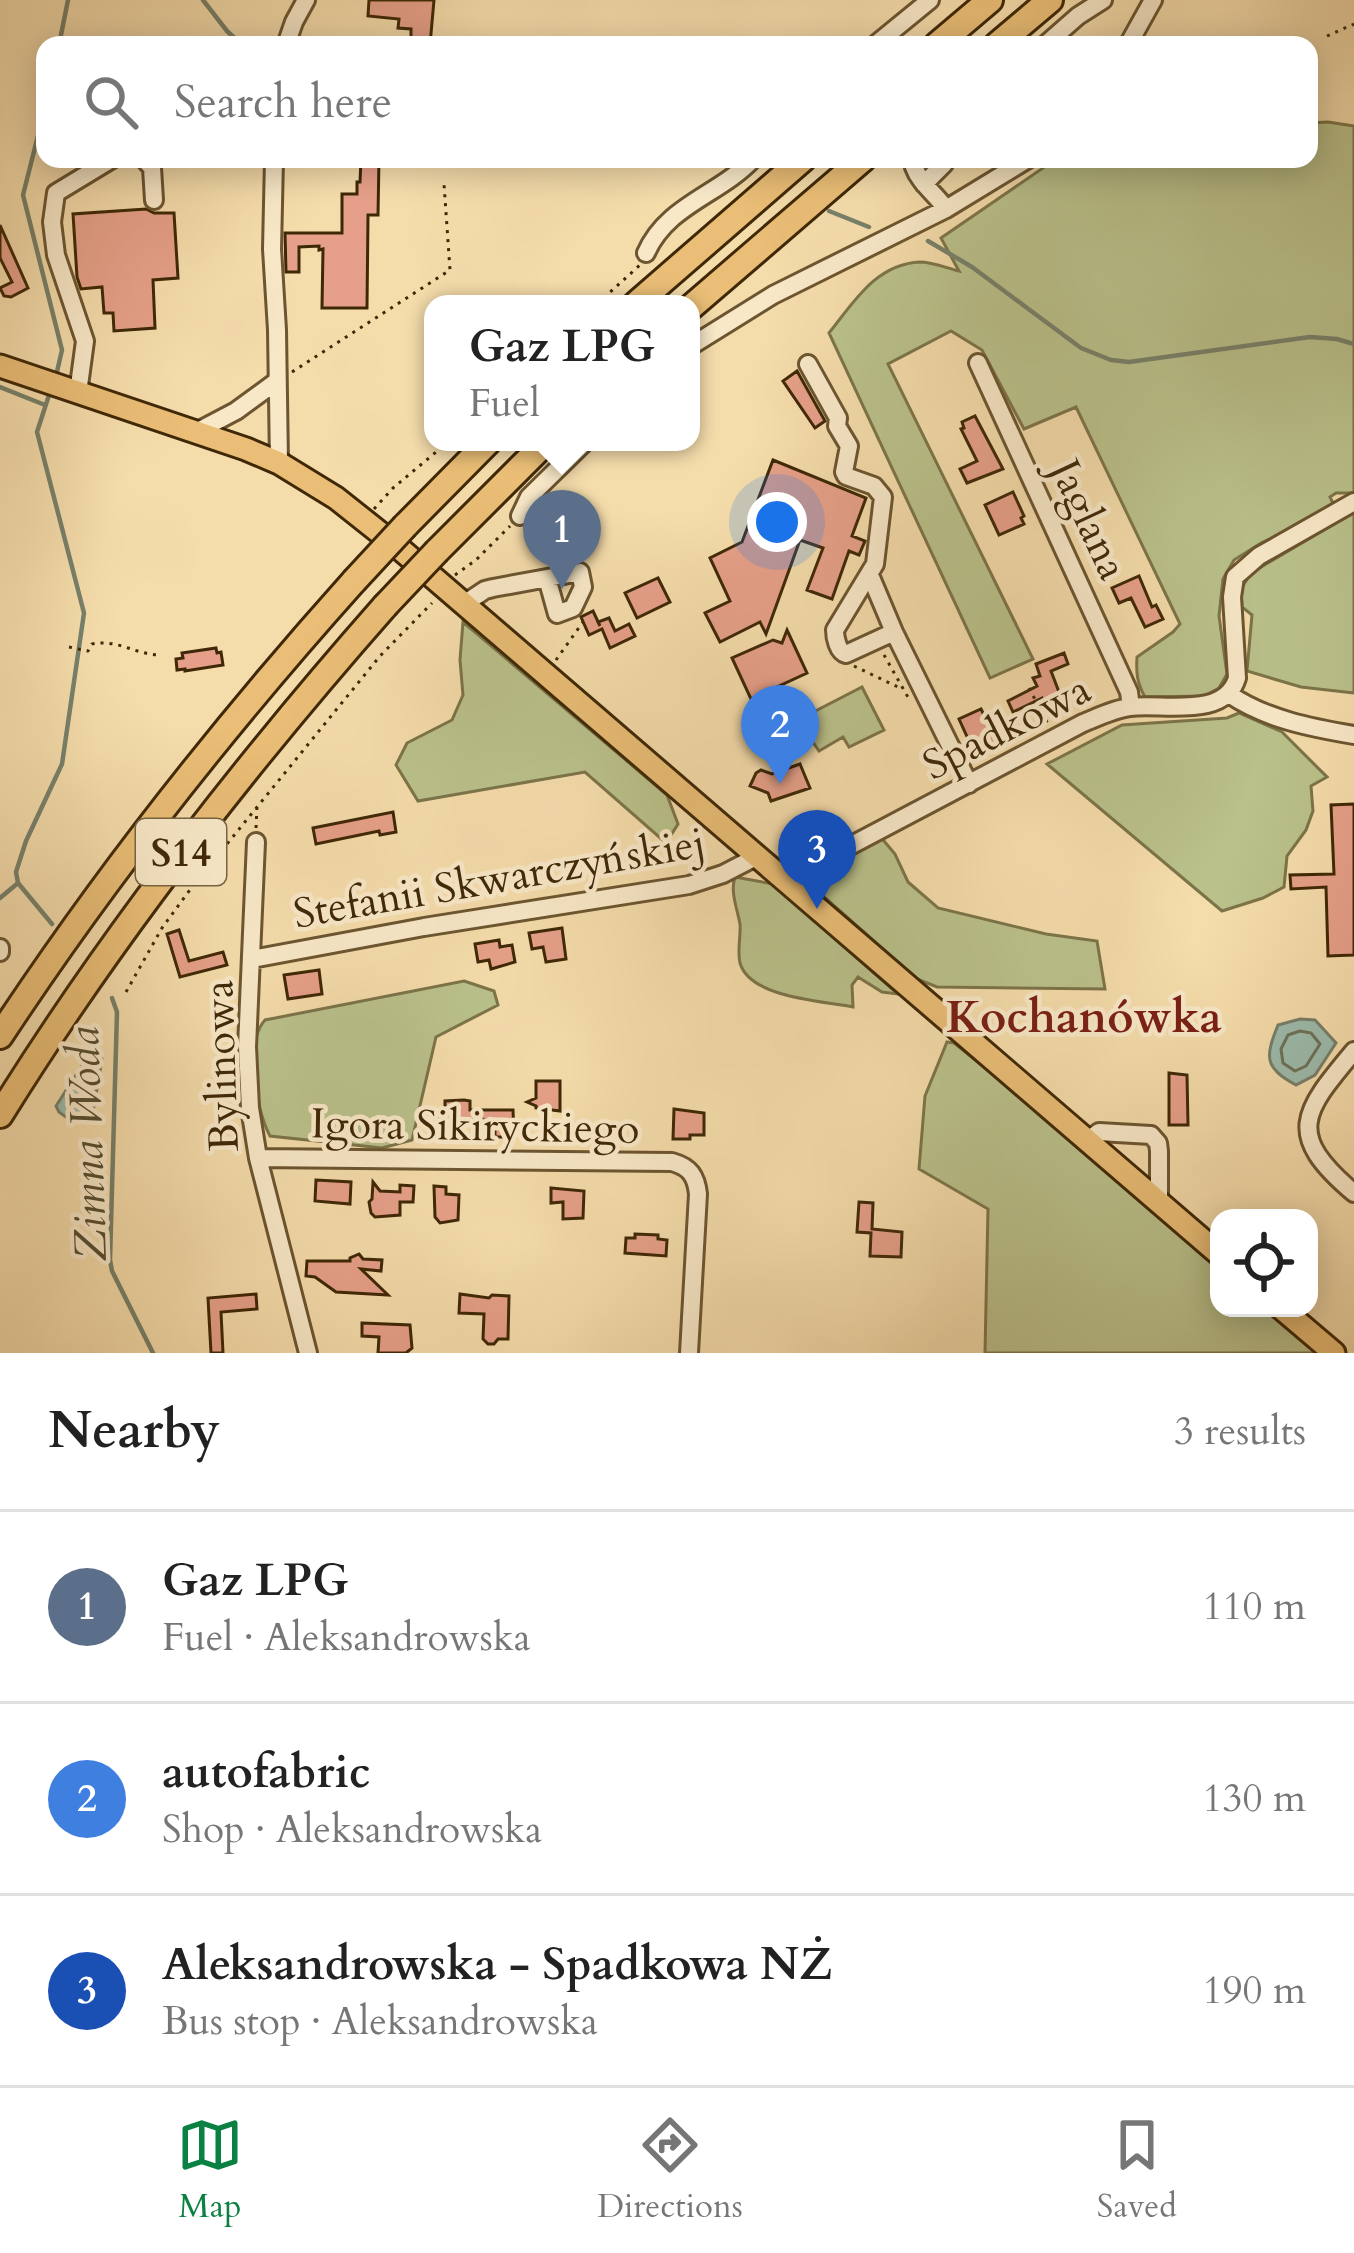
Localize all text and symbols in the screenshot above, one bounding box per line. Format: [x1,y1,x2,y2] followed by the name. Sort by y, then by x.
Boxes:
[36,36,1318,168] search box
[78,69,144,135] icon: search
[174,72,392,133] text: Search here
[424,295,700,451] popup
[469,316,655,377] text: Gaz LPG
[469,377,540,430] text: Fuel
[1033,445,1141,589] street label: Jaglana
[523,490,601,589] pin: 1
[747,492,807,552] your location
[913,661,1100,794] street label: Spadkowa
[741,685,819,784] pin: 2
[778,810,856,909] pin: 3
[289,814,710,943] street label: Stefanii Skwarczyńskiej
[136,819,226,885] road number: S14
[190,979,253,1153] street label: Bylinowa
[946,987,1222,1048] district label: Kochanówka
[53,1025,122,1263] water label: Zimna Woda
[310,1095,640,1158] street label: Igora Sikiryckiego
[1210,1209,1318,1317] map controls
[1210,1209,1318,1317] button: locate
[48,1396,220,1466] text: Nearby
[1174,1405,1306,1458] text: 3 results
[162,1550,349,1611] text: Gaz LPG
[77,1580,97,1633] text: 1
[1203,1580,1306,1633] text: 110 m
[162,1611,531,1664] text: Fuel · Aleksandrowska
[162,1742,371,1803] text: autofabric
[77,1772,97,1825] text: 2
[1203,1772,1306,1825] text: 130 m
[162,1803,542,1856] text: Shop · Aleksandrowska
[162,1934,833,1995] text: Aleksandrowska - Spadkowa NŻ
[77,1964,97,2017] text: 3
[1203,1964,1306,2017] text: 190 m
[162,1995,598,2048] text: Bus stop · Aleksandrowska
[177,2112,243,2229] tab: Map
[597,2112,743,2229] tab: Directions
[1097,2112,1177,2229] tab: Saved

